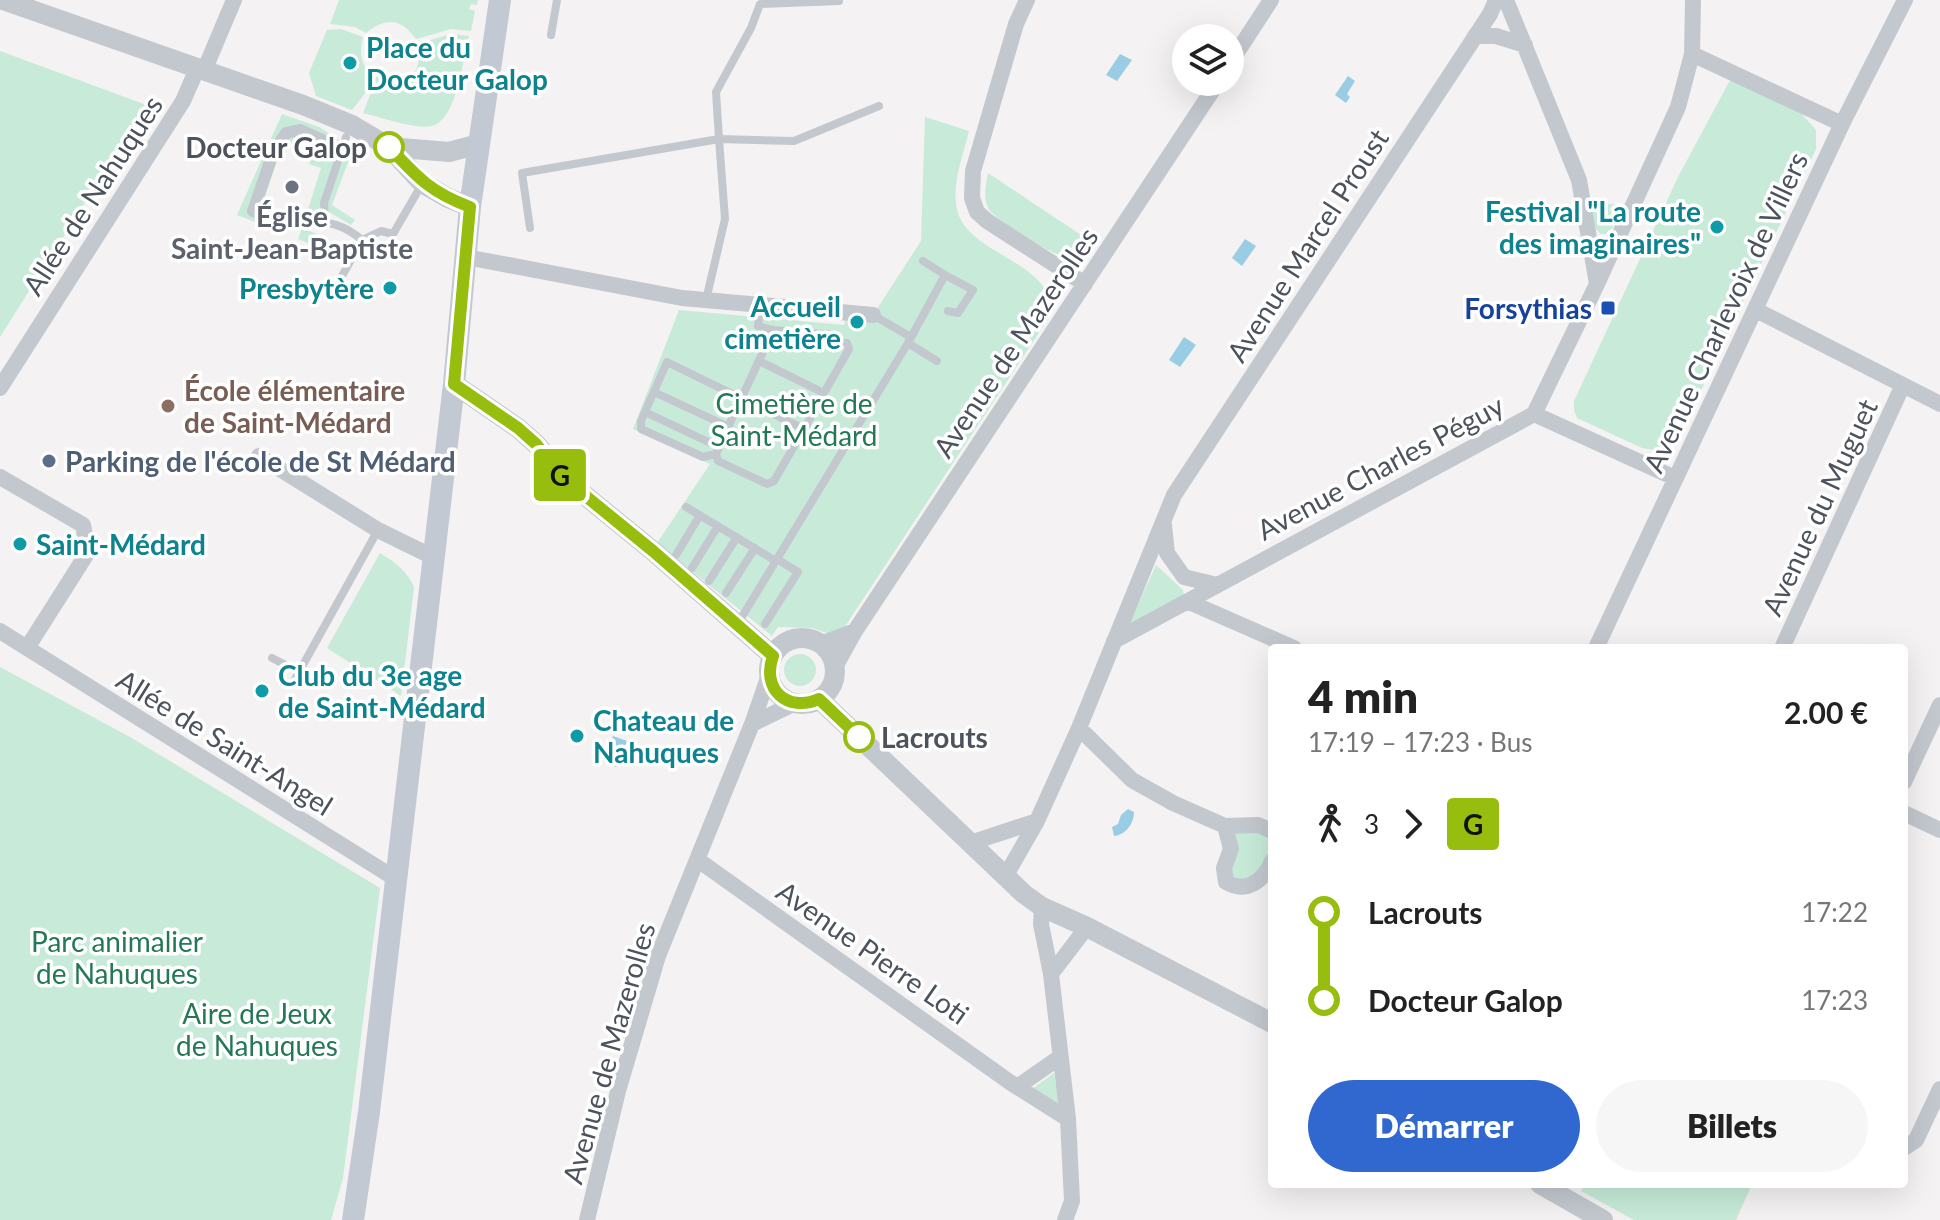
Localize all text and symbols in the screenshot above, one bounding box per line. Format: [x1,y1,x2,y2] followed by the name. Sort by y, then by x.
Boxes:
[1172,24,1244,96] map controls
[1172,24,1244,96] button: layers
[366,30,548,96] place label: Place du Docteur Galop
[341,54,359,72] marker: Place du Docteur Galop
[15,89,169,301] street label: Allée de Nahuques
[1219,122,1395,368] street label: Avenue Marcel Proust
[185,130,367,164] place label: Docteur Galop
[374,132,404,162] marker: Docteur Galop
[1636,146,1814,478] street label: Avenue Charlevoix de Villers
[283,178,301,196] marker: Église Saint-Jean-Baptiste
[1485,194,1701,260] place label: Festival "La route des imaginaires"
[171,199,413,265] place label: Église Saint-Jean-Baptiste
[1708,218,1726,236] marker: Festival "La route des imaginaires"
[925,221,1105,463] street label: Avenue de Mazerolles
[239,271,374,305] place label: Presbytère
[381,279,399,297] marker: Presbytère
[724,289,841,355] place label: Accueil cimetière
[1464,291,1592,325] place label: Forsythias
[1599,299,1617,317] marker: Forsythias
[848,313,866,331] marker: Accueil cimetière
[184,373,405,439] place label: École élémentaire de Saint-Médard
[711,386,877,452] park label: Cimetière de Saint-Médard
[1251,387,1510,546] street label: Avenue Charles Péguy
[1754,394,1884,620] street label: Avenue du Muguet
[159,397,177,415] marker: École élémentaire de Saint-Médard
[65,444,456,478] place label: Parking de l'école de St Médard
[534,449,586,501] line badge: G
[40,452,58,470] marker: Parking de l'école de St Médard
[550,458,570,492] text: G
[36,527,206,561] place label: Saint-Médard
[11,535,29,553] marker: Saint-Médard
[278,658,486,724] place label: Club du 3e age de Saint-Médard
[111,662,339,822] street label: Allée de Saint-Angel
[1308,670,1418,722] text: 4 min
[253,682,271,700] marker: Club du 3e age de Saint-Médard
[1784,694,1868,730] text: 2.00 €
[593,703,734,769] place label: Chateau de Nahuques
[881,720,988,754] place label: Lacrouts
[844,722,874,752] marker: Lacrouts
[1308,726,1532,758] text: 17:19 – 17:23 · Bus
[568,727,586,745] marker: Chateau de Nahuques
[1308,802,1352,846] icon: walk
[1391,802,1435,846] icon: forward
[1463,807,1483,841] text: G
[1364,808,1379,840] text: 3
[771,873,975,1031] street label: Avenue Pierre Loti
[1368,894,1483,930] text: Lacrouts
[1801,896,1868,928] text: 17:22
[554,919,662,1187] street label: Avenue de Mazerolles
[31,924,203,990] park label: Parc animalier de Nahuques
[1368,982,1563,1018] text: Docteur Galop
[1801,984,1868,1016] text: 17:23
[176,996,338,1062] park label: Aire de Jeux de Nahuques
[1308,1080,1580,1172] button: Démarrer
[1596,1080,1868,1172] button: Billets

